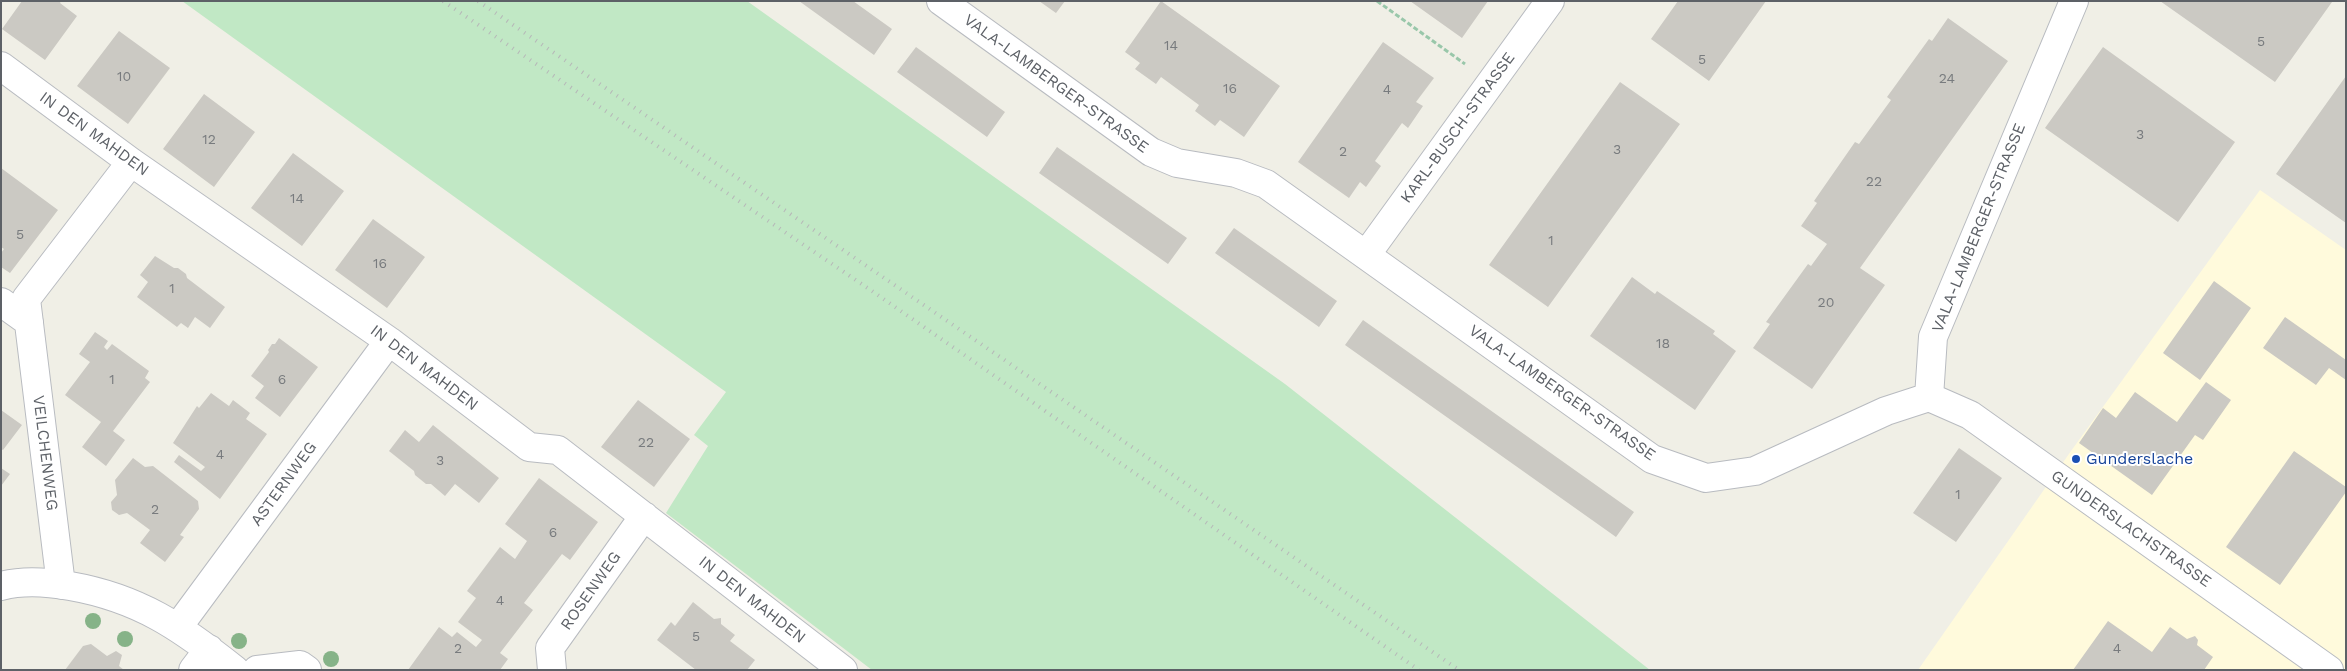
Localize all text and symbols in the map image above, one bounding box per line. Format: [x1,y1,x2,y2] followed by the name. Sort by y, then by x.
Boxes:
[960,10,1152,158] street label: VALA-LAMBERGER-STRASSE
[2257,34,2265,50] house number: 5
[1164,38,1178,54] house number: 14
[1397,49,1519,207] street label: KARL-BUSCH-STRASSE
[1698,52,1706,68] house number: 5
[117,69,131,85] house number: 10
[1939,71,1955,87] house number: 24
[1223,81,1237,97] house number: 16
[1383,82,1391,98] house number: 4
[36,88,152,180] street label: IN DEN MAHDEN
[1928,121,2030,335] street label: VALA-LAMBERGER-STRASSE
[2136,127,2144,143] house number: 3
[202,132,216,148] house number: 12
[1613,142,1621,158] house number: 3
[1339,144,1347,160] house number: 2
[1866,174,1882,190] house number: 22
[290,191,304,207] house number: 14
[16,227,24,243] house number: 5
[1548,233,1554,249] house number: 1
[373,256,387,272] house number: 16
[169,281,175,297] house number: 1
[1818,295,1834,311] house number: 20
[366,321,482,415] street label: IN DEN MAHDEN
[1465,321,1659,465] street label: VALA-LAMBERGER-STRASSE
[1656,336,1670,352] house number: 18
[109,372,115,388] house number: 1
[278,372,286,388] house number: 6
[28,394,62,512] street label: VEILCHENWEG
[638,435,654,451] house number: 22
[247,438,321,530] street label: ASTERNWEG
[216,447,224,463] house number: 4
[2086,449,2193,469] place label: Gunderslache
[436,453,444,469] house number: 3
[2070,453,2082,465] marker: Gunderslache
[2047,466,2215,592] street label: GUNDERSLACHSTRASSE
[1955,487,1961,503] house number: 1
[151,502,159,518] house number: 2
[549,525,557,541] house number: 6
[557,548,625,634] street label: ROSENWEG
[695,552,809,648] street label: IN DEN MAHDEN
[496,593,504,609] house number: 4
[692,629,700,645] house number: 5
[454,641,462,657] house number: 2
[2113,641,2121,657] house number: 4

